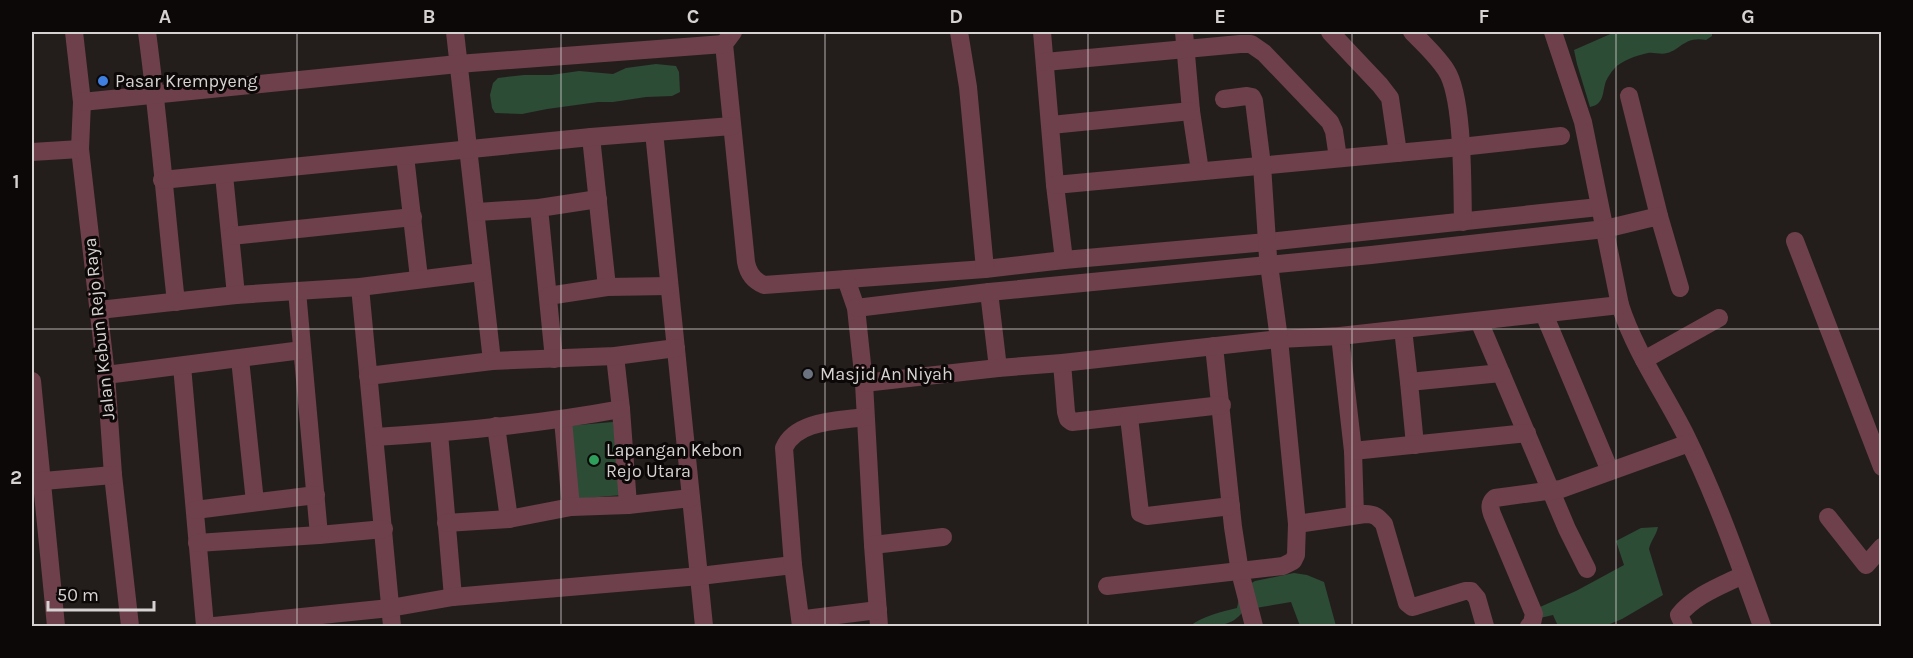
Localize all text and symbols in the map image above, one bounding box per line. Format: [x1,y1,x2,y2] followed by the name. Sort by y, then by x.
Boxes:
[159,5,172,28] text: A
[423,5,435,28] text: B
[687,5,699,28] text: C
[949,5,963,28] text: D
[1214,5,1226,28] text: E
[1479,5,1490,28] text: F
[1741,5,1755,28] text: G
[115,70,258,92] place label: Pasar Krempyeng
[96,74,110,88] marker: Pasar Krempyeng
[12,170,20,193] text: 1
[78,237,120,421] street label: Jalan Kebun Rejo Raya
[820,363,953,385] place label: Masjid An Niyah
[801,367,815,381] marker: Masjid An Niyah
[606,439,742,482] place label: Lapangan Kebon Rejo Utara
[587,453,601,467] marker: Lapangan Kebon Rejo Utara
[10,466,22,489] text: 2
[48,574,154,612] scale bar
[57,584,99,606] text: 50 m

